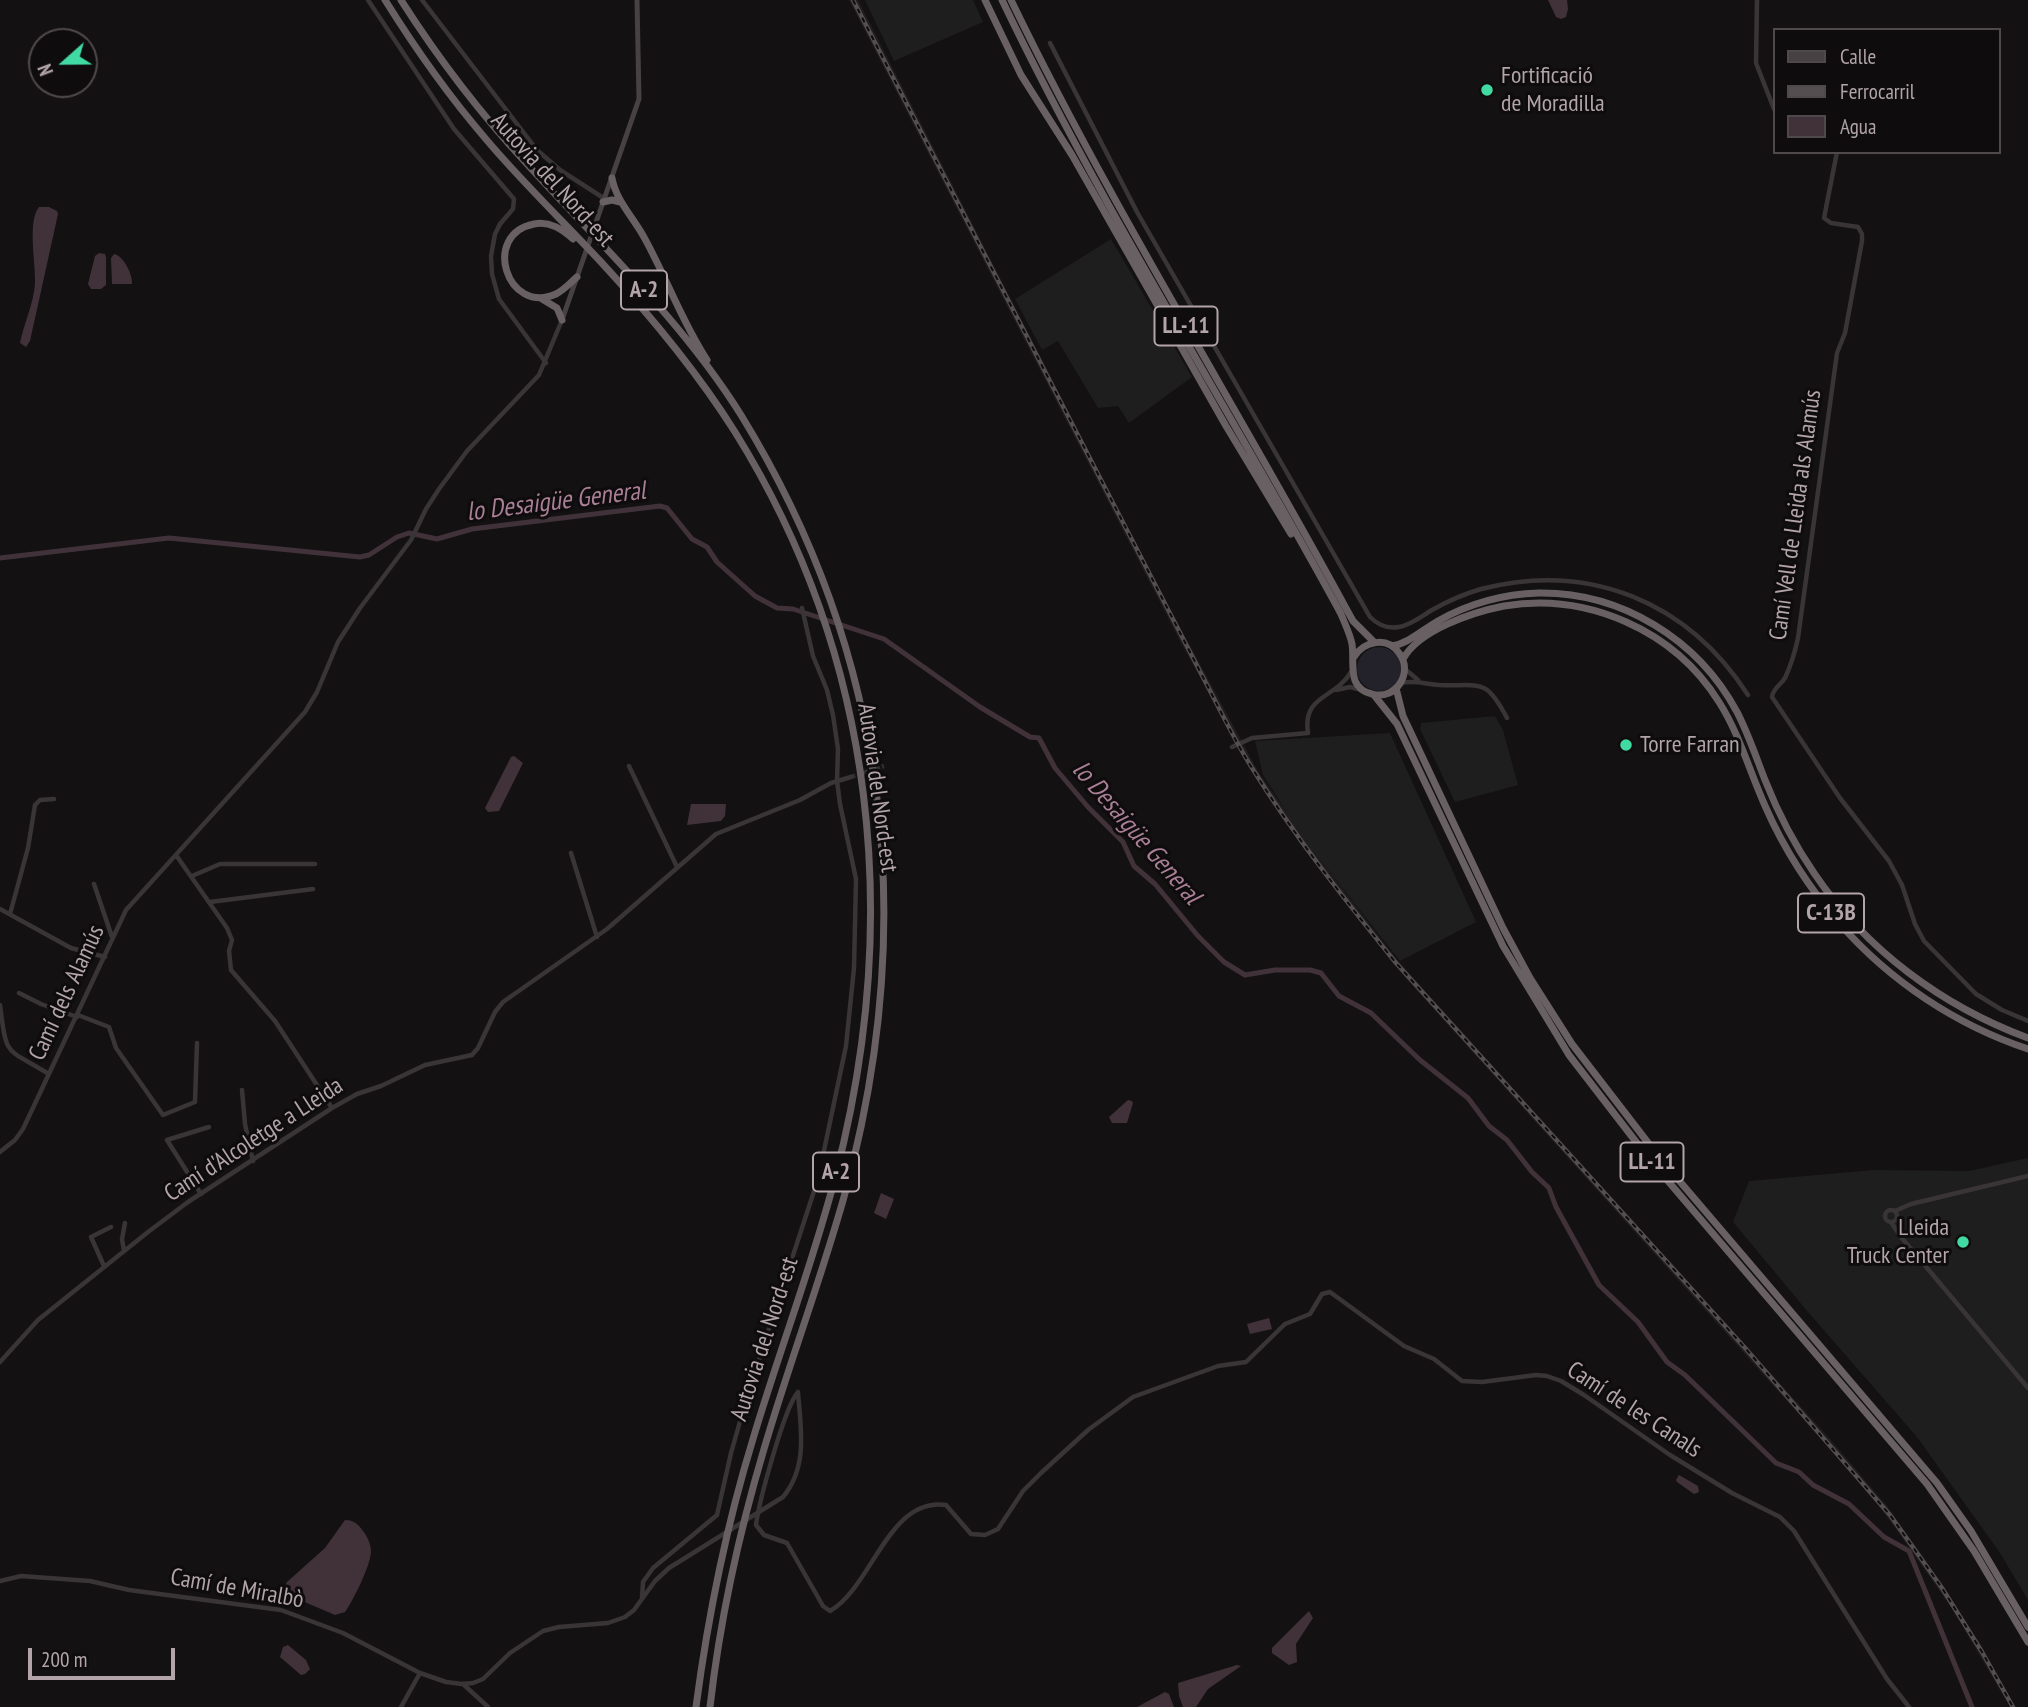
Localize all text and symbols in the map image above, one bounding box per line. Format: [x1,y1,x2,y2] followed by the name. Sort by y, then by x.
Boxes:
[28,28,98,98] north arrow
[1772,28,2000,154] legend
[1840,43,1876,70] text: Calle
[32,61,58,79] text: N
[1501,62,1605,118] place label: Fortificació de Moradilla
[1840,78,1915,105] text: Ferrocarril
[1479,82,1495,98] marker: Fortificació de Moradilla
[484,107,620,253] street label: Autovia del Nord-est
[1840,113,1876,140] text: Agua
[621,270,667,310] road number: A-2
[1154,306,1218,346] road number: LL-11
[1764,388,1828,642] street label: Camí Vell de Lleida als Alamús
[465,476,647,528] water label: lo Desaigüe General
[851,702,903,874] street label: Autovia del Nord-est
[1640,731,1740,759] place label: Torre Farran
[1618,737,1634,753] marker: Torre Farran
[1065,755,1207,911] water label: lo Desaigüe General
[1798,893,1864,932] road number: C-13B
[23,921,111,1065] street label: Camí dels Alamús
[160,1072,348,1208] street label: Camí d'Alcoletge a Lleida
[1620,1142,1684,1182] road number: LL-11
[813,1152,859,1191] road number: A-2
[1847,1214,1949,1270] place label: Lleida Truck Center
[1955,1234,1971,1250] marker: Lleida Truck Center
[725,1254,805,1424] street label: Autovia del Nord-est
[1561,1356,1707,1464] street label: Camí de les Canals
[168,1563,306,1615] street label: Camí de Miralbò
[32,1634,178,1678] scale bar
[41,1646,87,1673] text: 200 m

